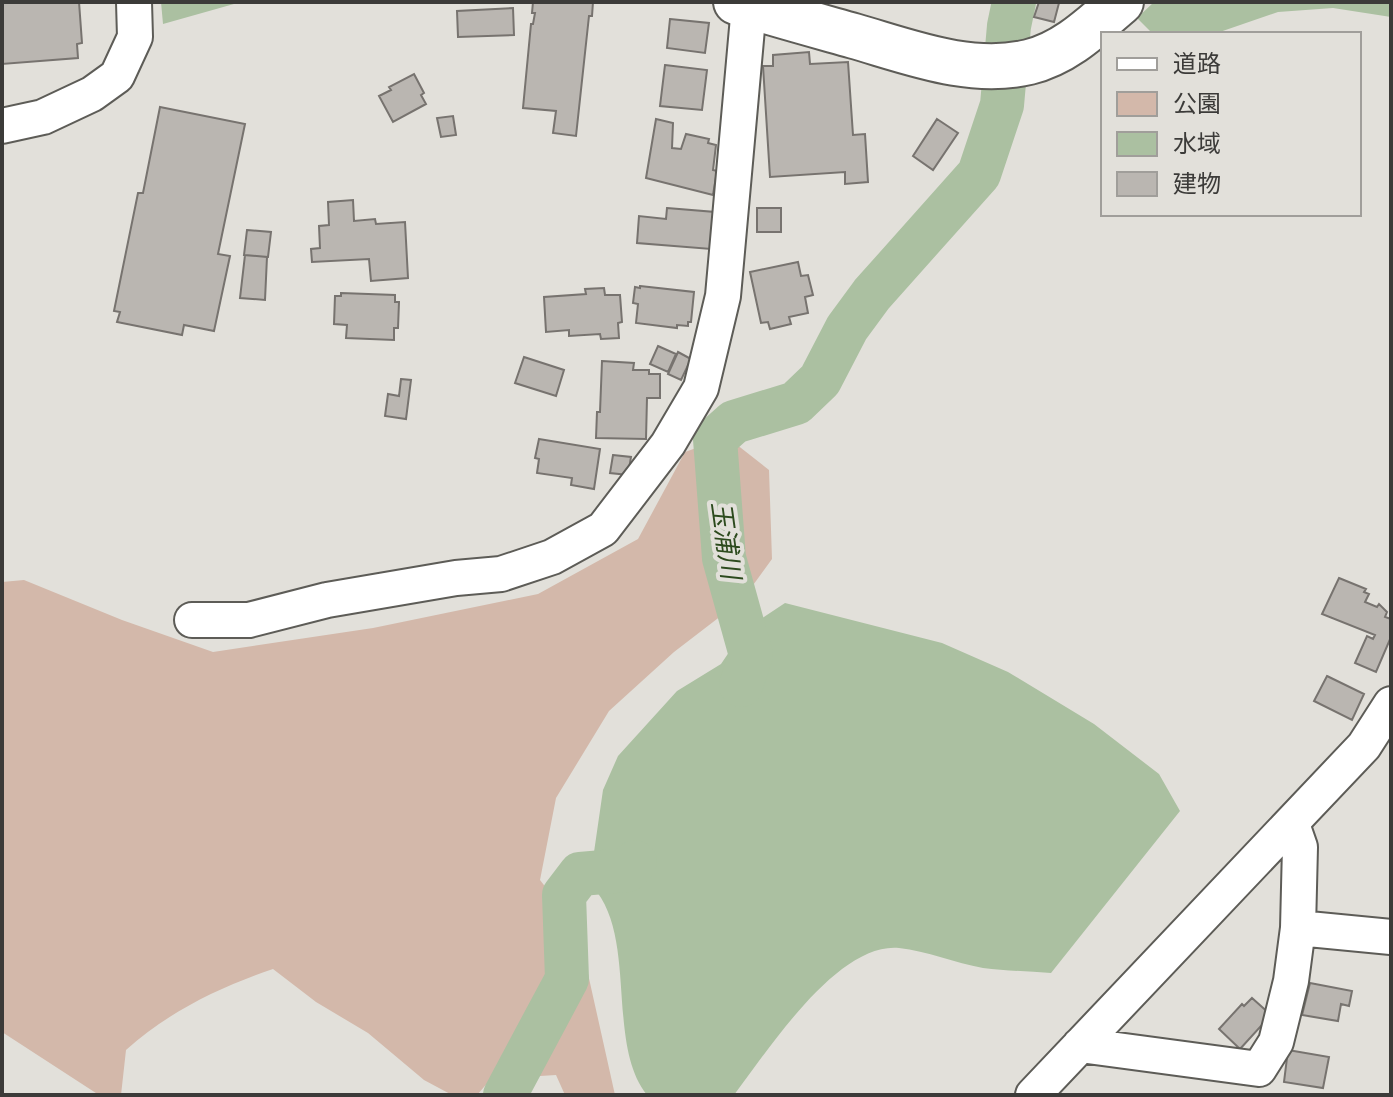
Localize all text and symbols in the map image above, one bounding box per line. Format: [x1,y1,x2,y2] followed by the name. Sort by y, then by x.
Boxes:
[1101,32,1361,216] legend
[1173,44,1221,79] text: 道路
[1173,84,1221,119] text: 公園
[1173,124,1221,159] text: 水域
[1173,164,1221,199] text: 建物
[705,498,753,584] water label: 玉浦川

